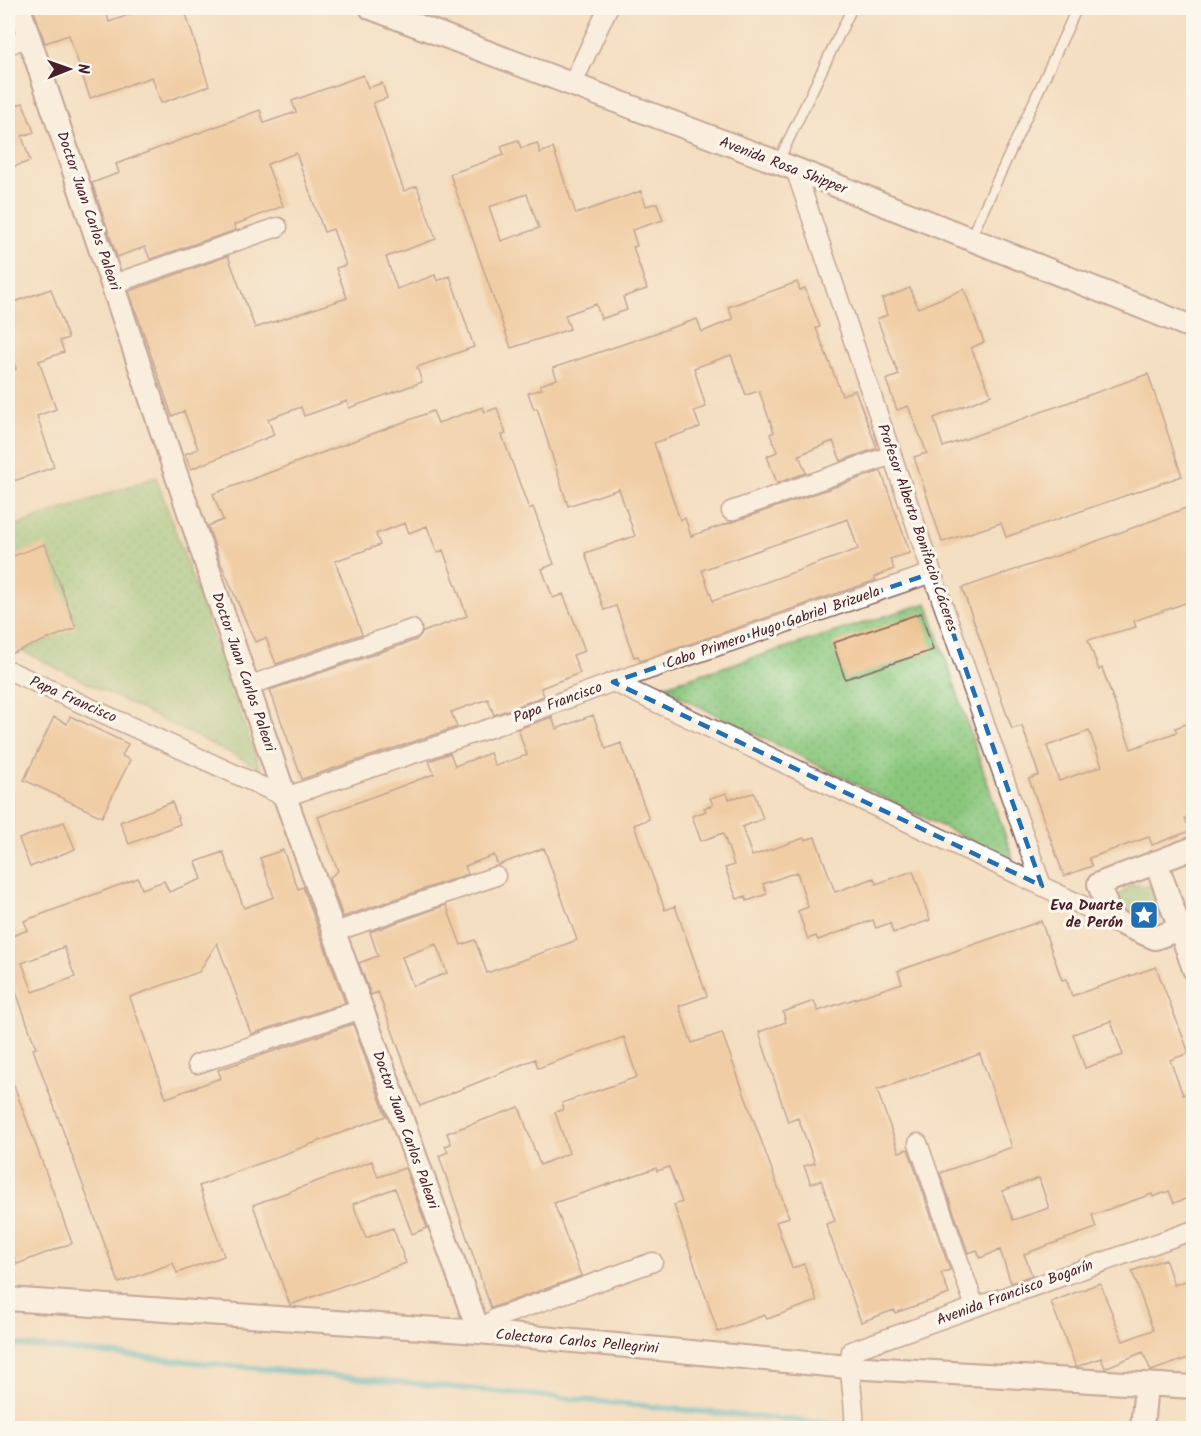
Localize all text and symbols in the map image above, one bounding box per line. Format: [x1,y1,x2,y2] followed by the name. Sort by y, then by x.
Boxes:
[39,39,99,99] north arrow
[70,63,95,74] text: N
[49,128,127,295] street label: Doctor Juan Carlos Paleari
[716,131,851,202] street label: Avenida Rosa Shipper
[870,421,964,636] street label: Profesor Alberto Bonifacio Cáceres
[663,580,883,676] street label: Cabo Primero Hugo Gabriel Brizuela
[204,589,282,756] street label: Doctor Juan Carlos Paleari
[25,670,121,730] street label: Papa Francisco
[510,676,606,730] street label: Papa Francisco
[1051,894,1124,935] place label: Eva Duarte de Perón
[1128,899,1160,931] place icon: Eva Duarte de Perón
[365,1047,445,1214] street label: Doctor Juan Carlos Paleari
[933,1253,1097,1333] street label: Avenida Francisco Bogarín
[494,1323,661,1361] street label: Colectora Carlos Pellegrini

